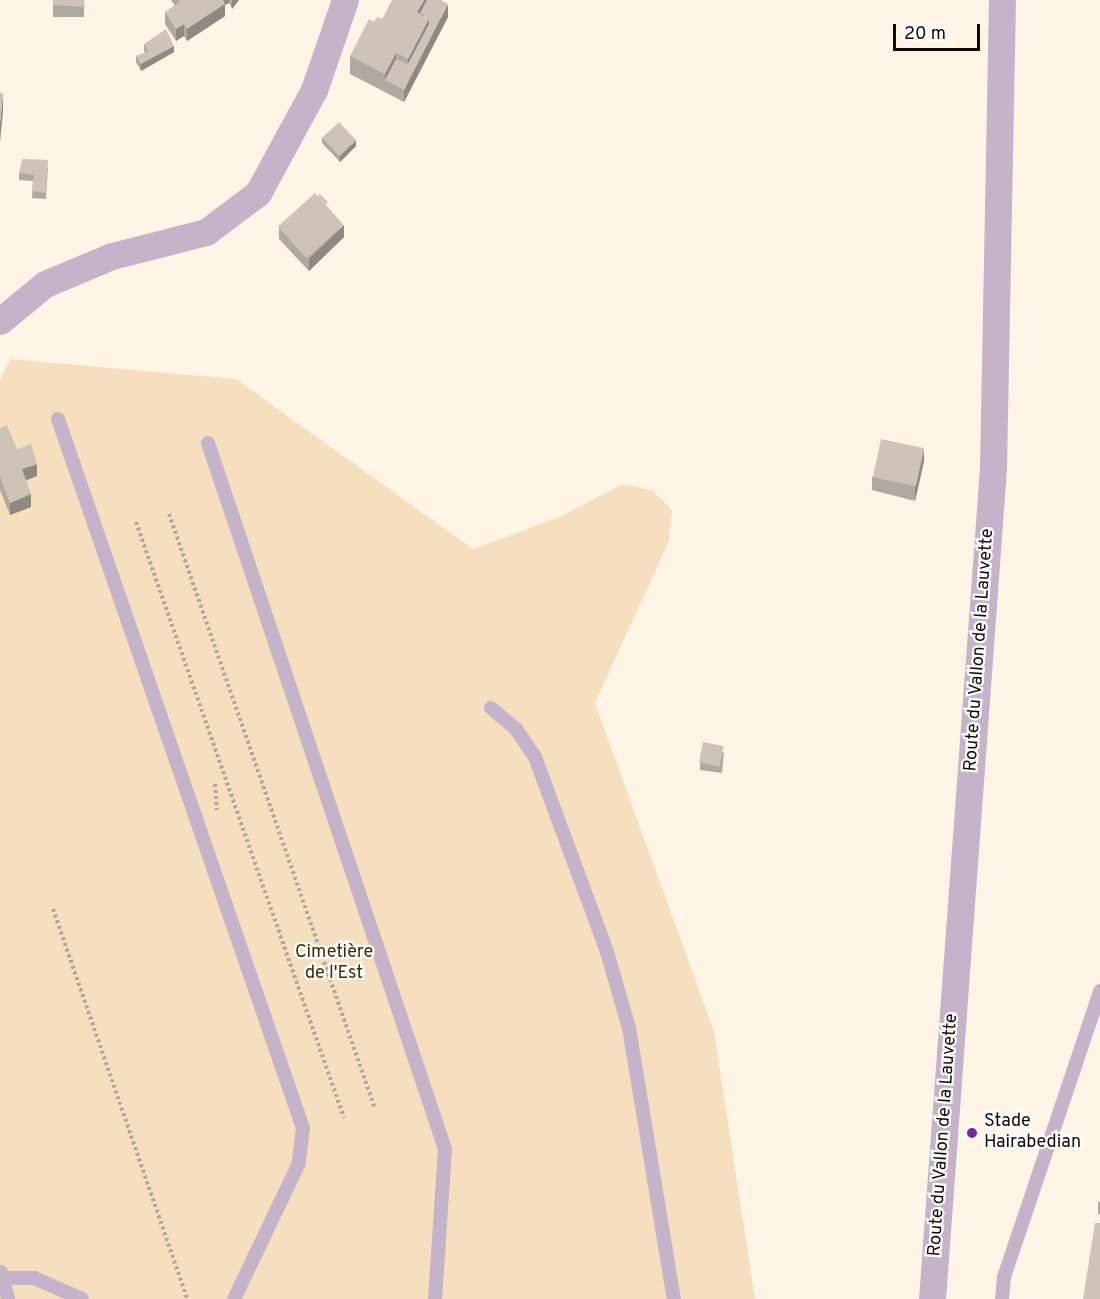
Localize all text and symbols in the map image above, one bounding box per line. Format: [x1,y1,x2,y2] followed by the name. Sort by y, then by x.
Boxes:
[896,12,983,50] scale bar
[904,23,946,46] text: 20 m
[961,527,999,773] street label: Route du Vallon de la Lauvette
[295,943,373,986] park label: Cimetière de l'Est
[925,1012,963,1258] street label: Route du Vallon de la Lauvette
[984,1112,1081,1154] place label: Stade Hairabedian
[965,1126,979,1140] marker: Stade Hairabedian

